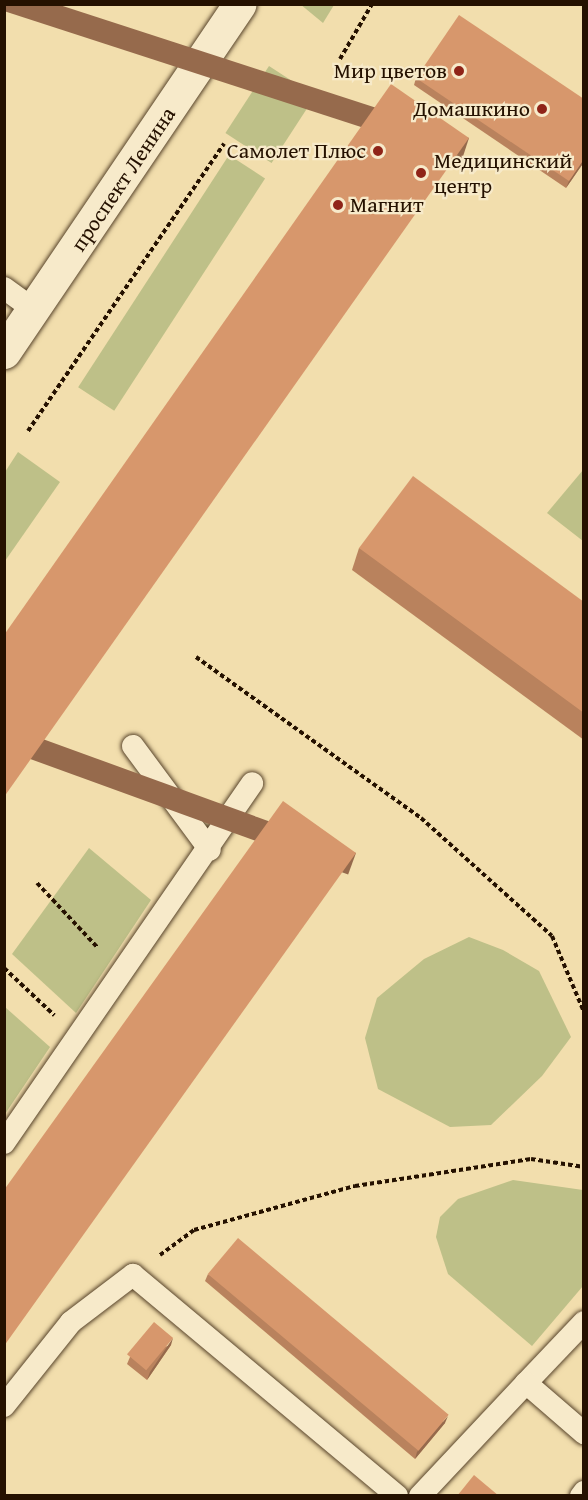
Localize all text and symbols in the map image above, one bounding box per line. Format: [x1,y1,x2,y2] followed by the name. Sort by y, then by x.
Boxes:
[334,58,447,84] place label: Мир цветов
[452,64,466,78] marker: Мир цветов
[413,96,530,122] place label: Домашкино
[65,102,181,256] street label: проспект Ленина
[535,102,549,116] marker: Домашкино
[227,138,366,164] place label: Самолет Плюс
[371,144,385,158] marker: Самолет Плюс
[434,147,572,198] place label: Медицинский центр
[412,164,430,182] marker: Медицинский центр
[350,192,424,218] place label: Магнит
[331,198,345,212] marker: Магнит

